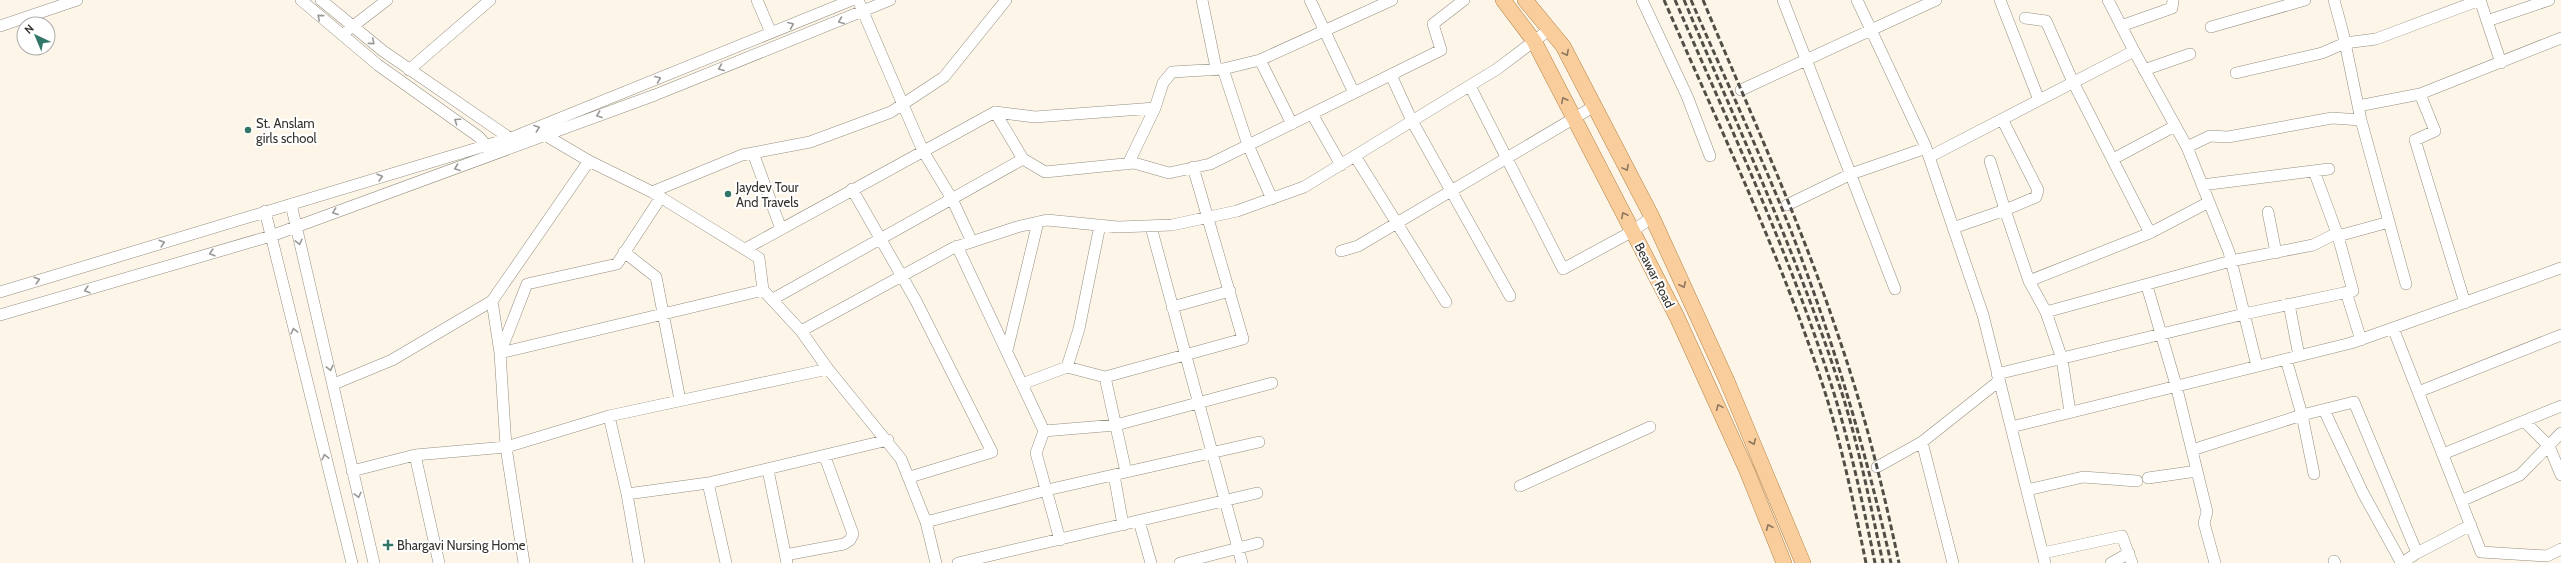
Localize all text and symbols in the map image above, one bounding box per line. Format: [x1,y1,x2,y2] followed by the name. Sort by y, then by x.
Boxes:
[318,15,325,22] one-way arrow
[16,16,56,56] north arrow
[838,16,845,24] one-way arrow
[21,21,37,37] text: N
[787,21,794,29] one-way arrow
[368,38,375,45] one-way arrow
[1561,48,1569,56] one-way arrow
[717,64,724,72] one-way arrow
[653,76,661,84] one-way arrow
[1562,96,1569,104] one-way arrow
[596,111,603,119] one-way arrow
[256,115,317,146] place label: St. Anslam girls school
[454,118,461,126] one-way arrow
[534,124,541,132] one-way arrow
[243,125,253,135] marker: St. Anslam girls school
[454,163,461,171] one-way arrow
[1621,164,1628,171] one-way arrow
[376,173,383,182] one-way arrow
[735,179,800,210] place label: Jaydev Tour And Travels
[723,189,733,199] marker: Jaydev Tour And Travels
[332,208,339,216] one-way arrow
[1622,212,1629,219] one-way arrow
[294,238,303,245] one-way arrow
[158,239,165,248] one-way arrow
[1632,240,1678,310] street label: Beawar Road
[208,248,215,257] one-way arrow
[34,276,41,285] one-way arrow
[1678,280,1686,288] one-way arrow
[84,285,90,293] one-way arrow
[291,328,299,334] one-way arrow
[326,365,334,371] one-way arrow
[1715,404,1723,411] one-way arrow
[1748,438,1756,445] one-way arrow
[322,454,330,461] one-way arrow
[353,492,361,498] one-way arrow
[1765,524,1773,531] one-way arrow
[397,537,526,553] place label: Bhargavi Nursing Home
[382,539,394,551] marker: Bhargavi Nursing Home

